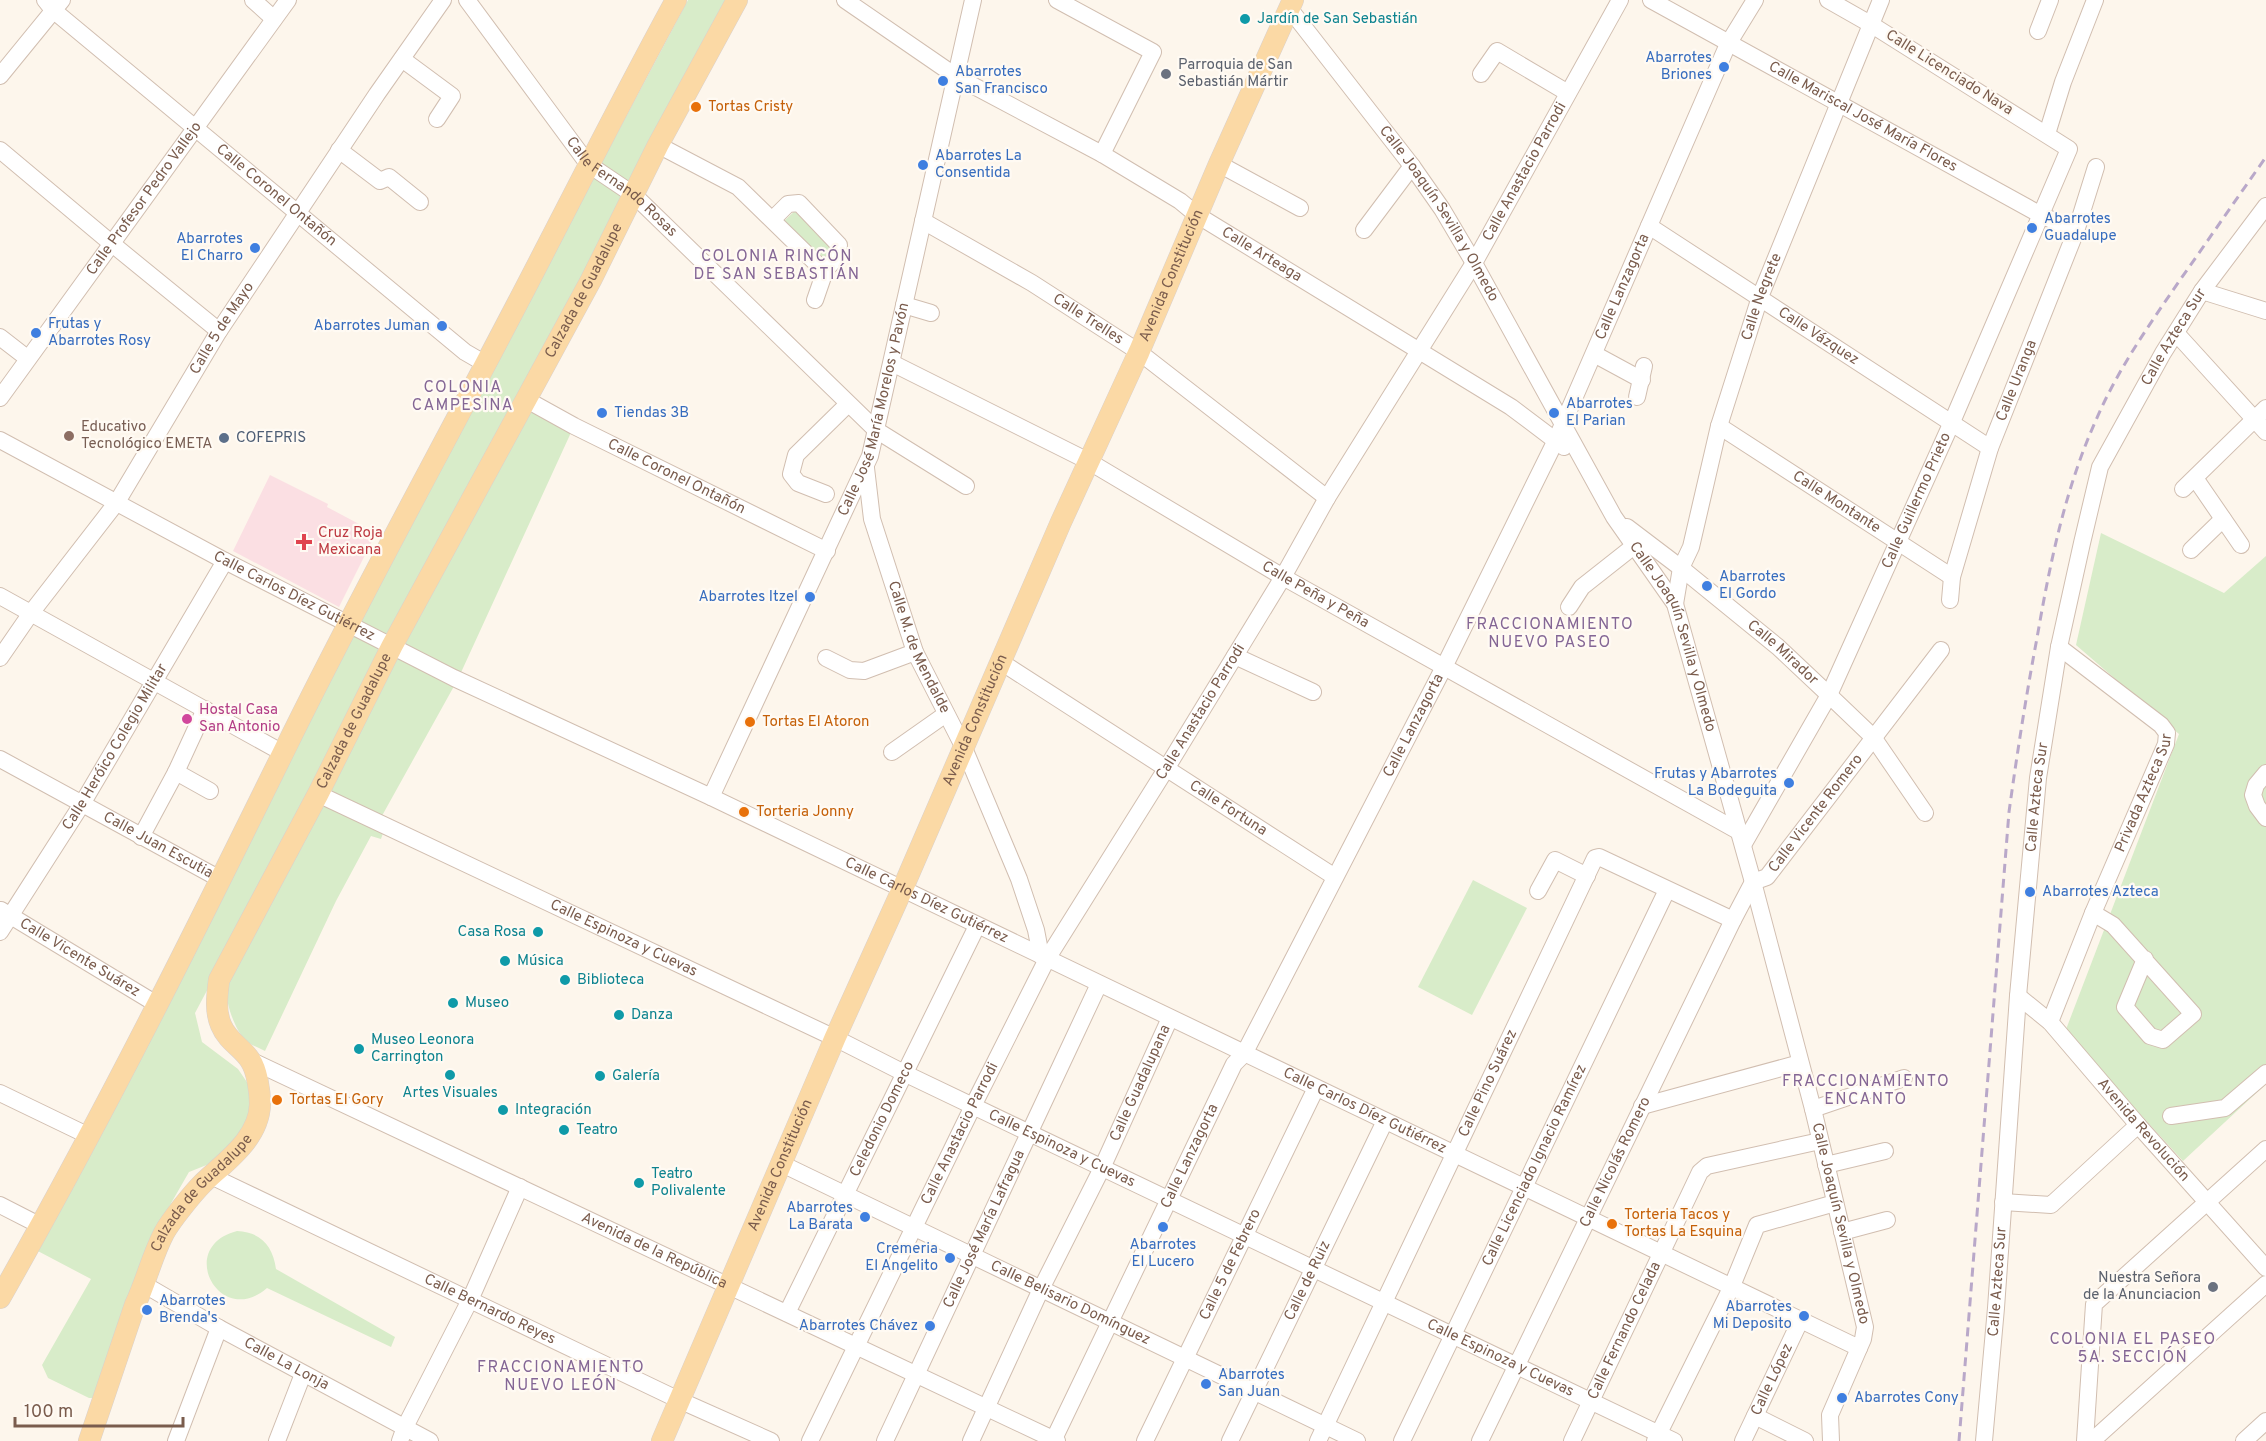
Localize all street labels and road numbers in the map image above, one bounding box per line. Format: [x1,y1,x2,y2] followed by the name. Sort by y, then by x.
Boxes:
[1882,26,2016,120] street label: Calle Licenciado Nava
[1765,57,1961,177] street label: Calle Mariscal José María Flores
[1478,99,1571,245] street label: Calle Anastacio Parrodi
[82,118,206,279] street label: Calle Profesor Pedro Vallejo
[1375,122,1503,305] street label: Calle Joaquín Sevilla y Olmedo
[562,133,681,241] street label: Calle Fernando Rosas
[212,140,341,251] street label: Calle Coronel Ontañón
[1135,207,1208,345] street label: Avenida Constitución
[541,220,627,362] street label: Calzada de Guadalupe
[1218,223,1305,286] street label: Calle Arteaga
[1591,231,1654,343] street label: Calle Lanzagorta
[1737,250,1786,343] street label: Calle Negrete
[186,279,258,378] street label: Calle 5 de Mayo
[2137,285,2211,389] street label: Calle Azteca Sur
[1049,289,1127,349] street label: Calle Trelles
[834,301,914,519] street label: Calle José María Morelos y Pavón
[1774,303,1862,370] street label: Calle Vázquez
[1992,337,2041,424] street label: Calle Uranga
[1878,430,1955,572] street label: Calle Guillermo Prieto
[604,435,749,519] street label: Calle Coronel Ontañón
[1789,467,1884,538] street label: Calle Montante
[1625,538,1720,734] street label: Calle Joaquín Sevilla y Olmedo
[210,547,378,646] street label: Calle Carlos Díez Gutiérrez
[1258,557,1372,633] street label: Calle Peña y Peña
[883,579,954,717] street label: Calle M. de Mendalde
[1743,616,1822,689] street label: Calle Mirador
[1152,640,1249,784] street label: Calle Anastacio Parrodi
[312,650,396,793] street label: Calzada de Guadalupe
[939,651,1012,789] street label: Avenida Constitución
[58,660,172,834] street label: Calle Heróico Colegio Militar
[1379,671,1448,781] street label: Calle Lanzagorta
[2111,732,2176,855] street label: Privada Azteca Sur
[2022,741,2053,853] street label: Calle Azteca Sur
[1764,750,1867,877] street label: Calle Vicente Romero
[1185,776,1271,840] street label: Calle Fortuna
[100,808,216,883] street label: Calle Juan Escutia
[842,853,1012,948] street label: Calle Carlos Díez Gutiérrez
[547,895,700,981] street label: Calle Espinoza y Cuevas
[16,914,144,1001] street label: Calle Vicente Suárez
[1106,1022,1175,1145] street label: Calle Guadalupana
[1454,1026,1522,1140] street label: Calle Pino Suárez
[846,1058,919,1180] street label: Celedonio Domeco
[917,1059,1003,1208] street label: Calle Anastacio Parrodi
[1478,1061,1591,1269] street label: Calle Licenciado Ignacio Ramírez
[1280,1063,1450,1158] street label: Calle Carlos Díez Gutiérrez
[2093,1074,2194,1186] street label: Avenida Revolución
[1576,1094,1655,1231] street label: Calle Nicolás Romero
[744,1096,817,1234] street label: Avenida Constitución
[1157,1101,1223,1212] street label: Calle Lanzagorta
[985,1105,1138,1192] street label: Calle Espinoza y Cuevas
[1807,1121,1874,1326] street label: Calle Joaquín Sevilla y Olmedo
[147,1131,257,1255] street label: Calzada de Guadalupe
[939,1147,1029,1311] street label: Calle José María Lafragua
[1195,1206,1265,1323] street label: Calle 5 de Febrero
[578,1208,730,1293] street label: Avenida de la República
[1984,1226,2011,1337] street label: Calle Azteca Sur
[1280,1238,1335,1324] street label: Calle de Ruiz
[987,1256,1153,1349] street label: Calle Belisario Domínguez
[1584,1259,1665,1403] street label: Calle Fernando Celada
[421,1270,559,1349] street label: Calle Bernardo Reyes
[1424,1315,1577,1401] street label: Calle Espinoza y Cuevas
[240,1333,332,1395] street label: Calle La Lonja
[1747,1340,1798,1419] street label: Calle López

